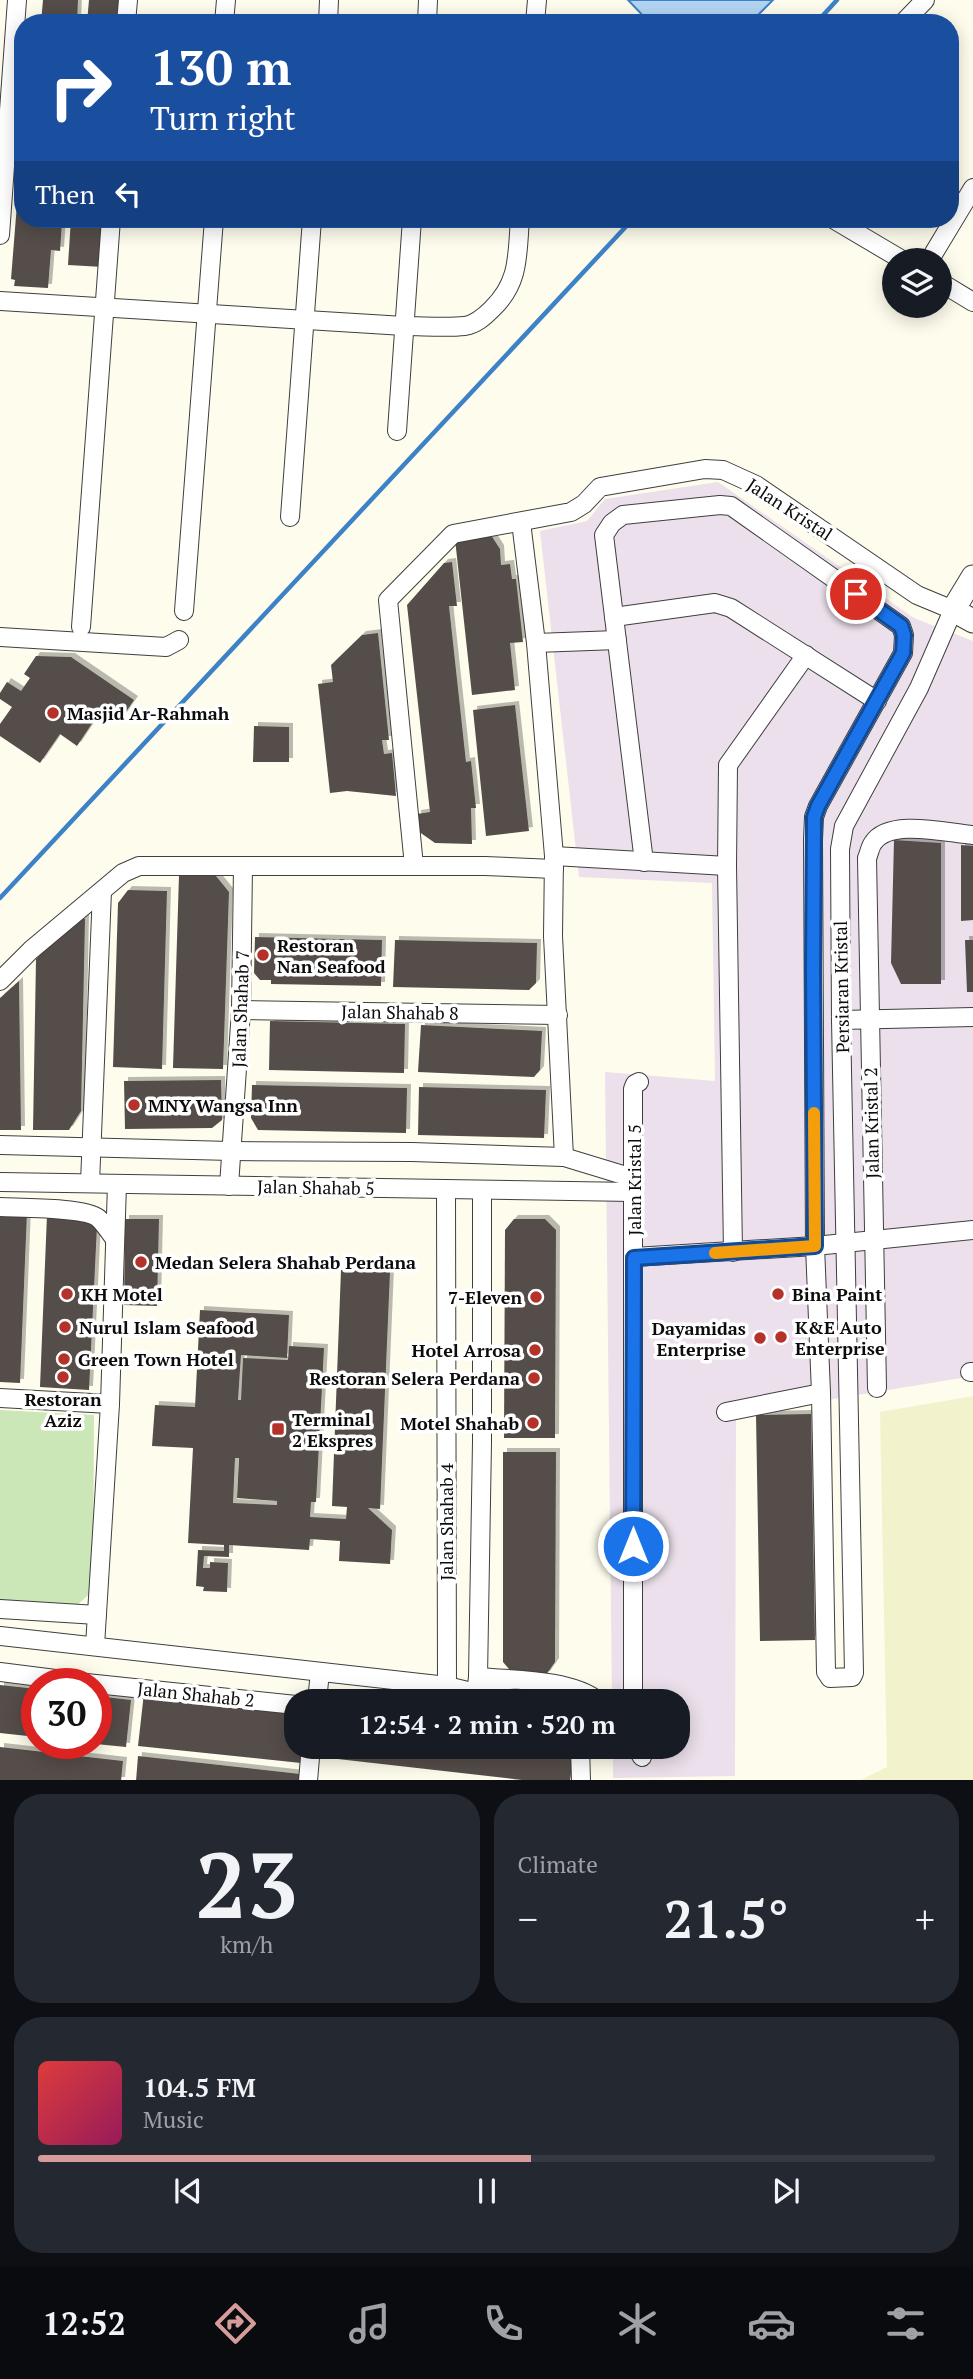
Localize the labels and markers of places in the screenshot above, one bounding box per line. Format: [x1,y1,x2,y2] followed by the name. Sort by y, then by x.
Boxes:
[826,564,886,624] pin
[67,701,230,725] place label: Masjid Ar-Rahmah
[45,705,61,721] marker: Masjid Ar-Rahmah
[277,933,386,978] place label: Restoran Nan Seafood
[255,947,271,963] marker: Restoran Nan Seafood
[148,1093,298,1117] place label: MNY Wangsa Inn
[126,1097,142,1113] marker: MNY Wangsa Inn
[155,1250,416,1274] place label: Medan Selera Shahab Perdana
[133,1254,149,1270] marker: Medan Selera Shahab Perdana
[81,1282,163,1306] place label: KH Motel
[792,1282,882,1306] place label: Bina Paint
[448,1285,522,1309] place label: 7-Eleven
[59,1286,75,1302] marker: KH Motel
[770,1286,786,1302] marker: Bina Paint
[528,1289,544,1305] marker: 7-Eleven
[79,1315,255,1339] place label: Nurul Islam Seafood
[795,1315,885,1360] place label: K&E Auto Enterprise
[652,1316,746,1361] place label: Dayamidas Enterprise
[57,1319,73,1335] marker: Nurul Islam Seafood
[773,1329,789,1345] marker: K&E Auto Enterprise
[752,1330,768,1346] marker: Dayamidas Enterprise
[412,1338,521,1362] place label: Hotel Arrosa
[527,1342,543,1358] marker: Hotel Arrosa
[78,1347,234,1371] place label: Green Town Hotel
[56,1351,72,1367] marker: Green Town Hotel
[309,1366,520,1390] place label: Restoran Selera Perdana
[55,1369,71,1385] marker: Restoran Aziz
[526,1370,542,1386] marker: Restoran Selera Perdana
[24,1387,102,1432] place label: Restoran Aziz
[292,1407,373,1452] place label: Terminal 2 Ekspres
[400,1411,519,1435] place label: Motel Shahab
[525,1415,541,1431] marker: Motel Shahab
[270,1421,286,1437] marker: Terminal 2 Ekspres

